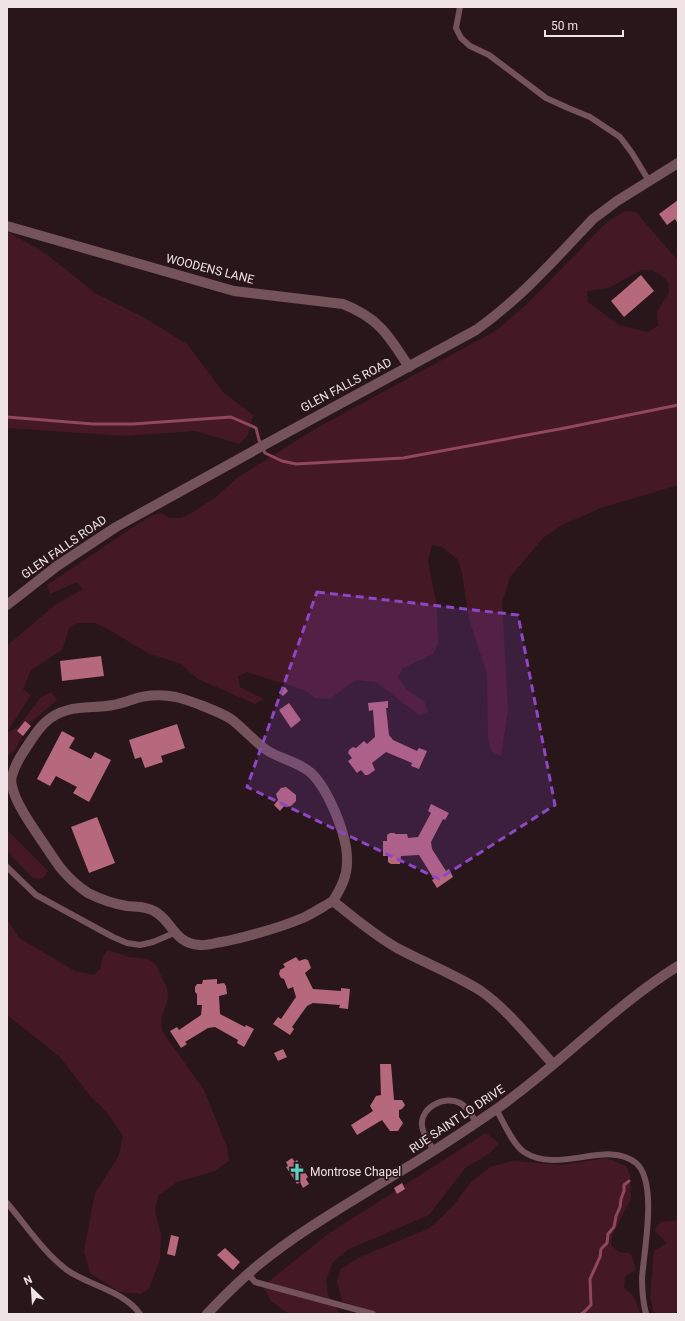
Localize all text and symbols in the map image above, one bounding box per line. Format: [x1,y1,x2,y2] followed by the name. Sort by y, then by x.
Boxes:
[545,12,623,38] scale bar
[551,19,578,33] text: 50 m
[164,251,256,287] street label: WOODENS LANE
[298,355,394,415] street label: GLEN FALLS ROAD
[19,512,109,582] street label: GLEN FALLS ROAD
[407,1082,507,1156] street label: RUE SAINT LO DRIVE
[287,1162,307,1182] church icon: Montrose Chapel
[310,1165,401,1179] place label: Montrose Chapel
[12,1269,52,1309] north arrow
[22,1273,34,1288] text: N

